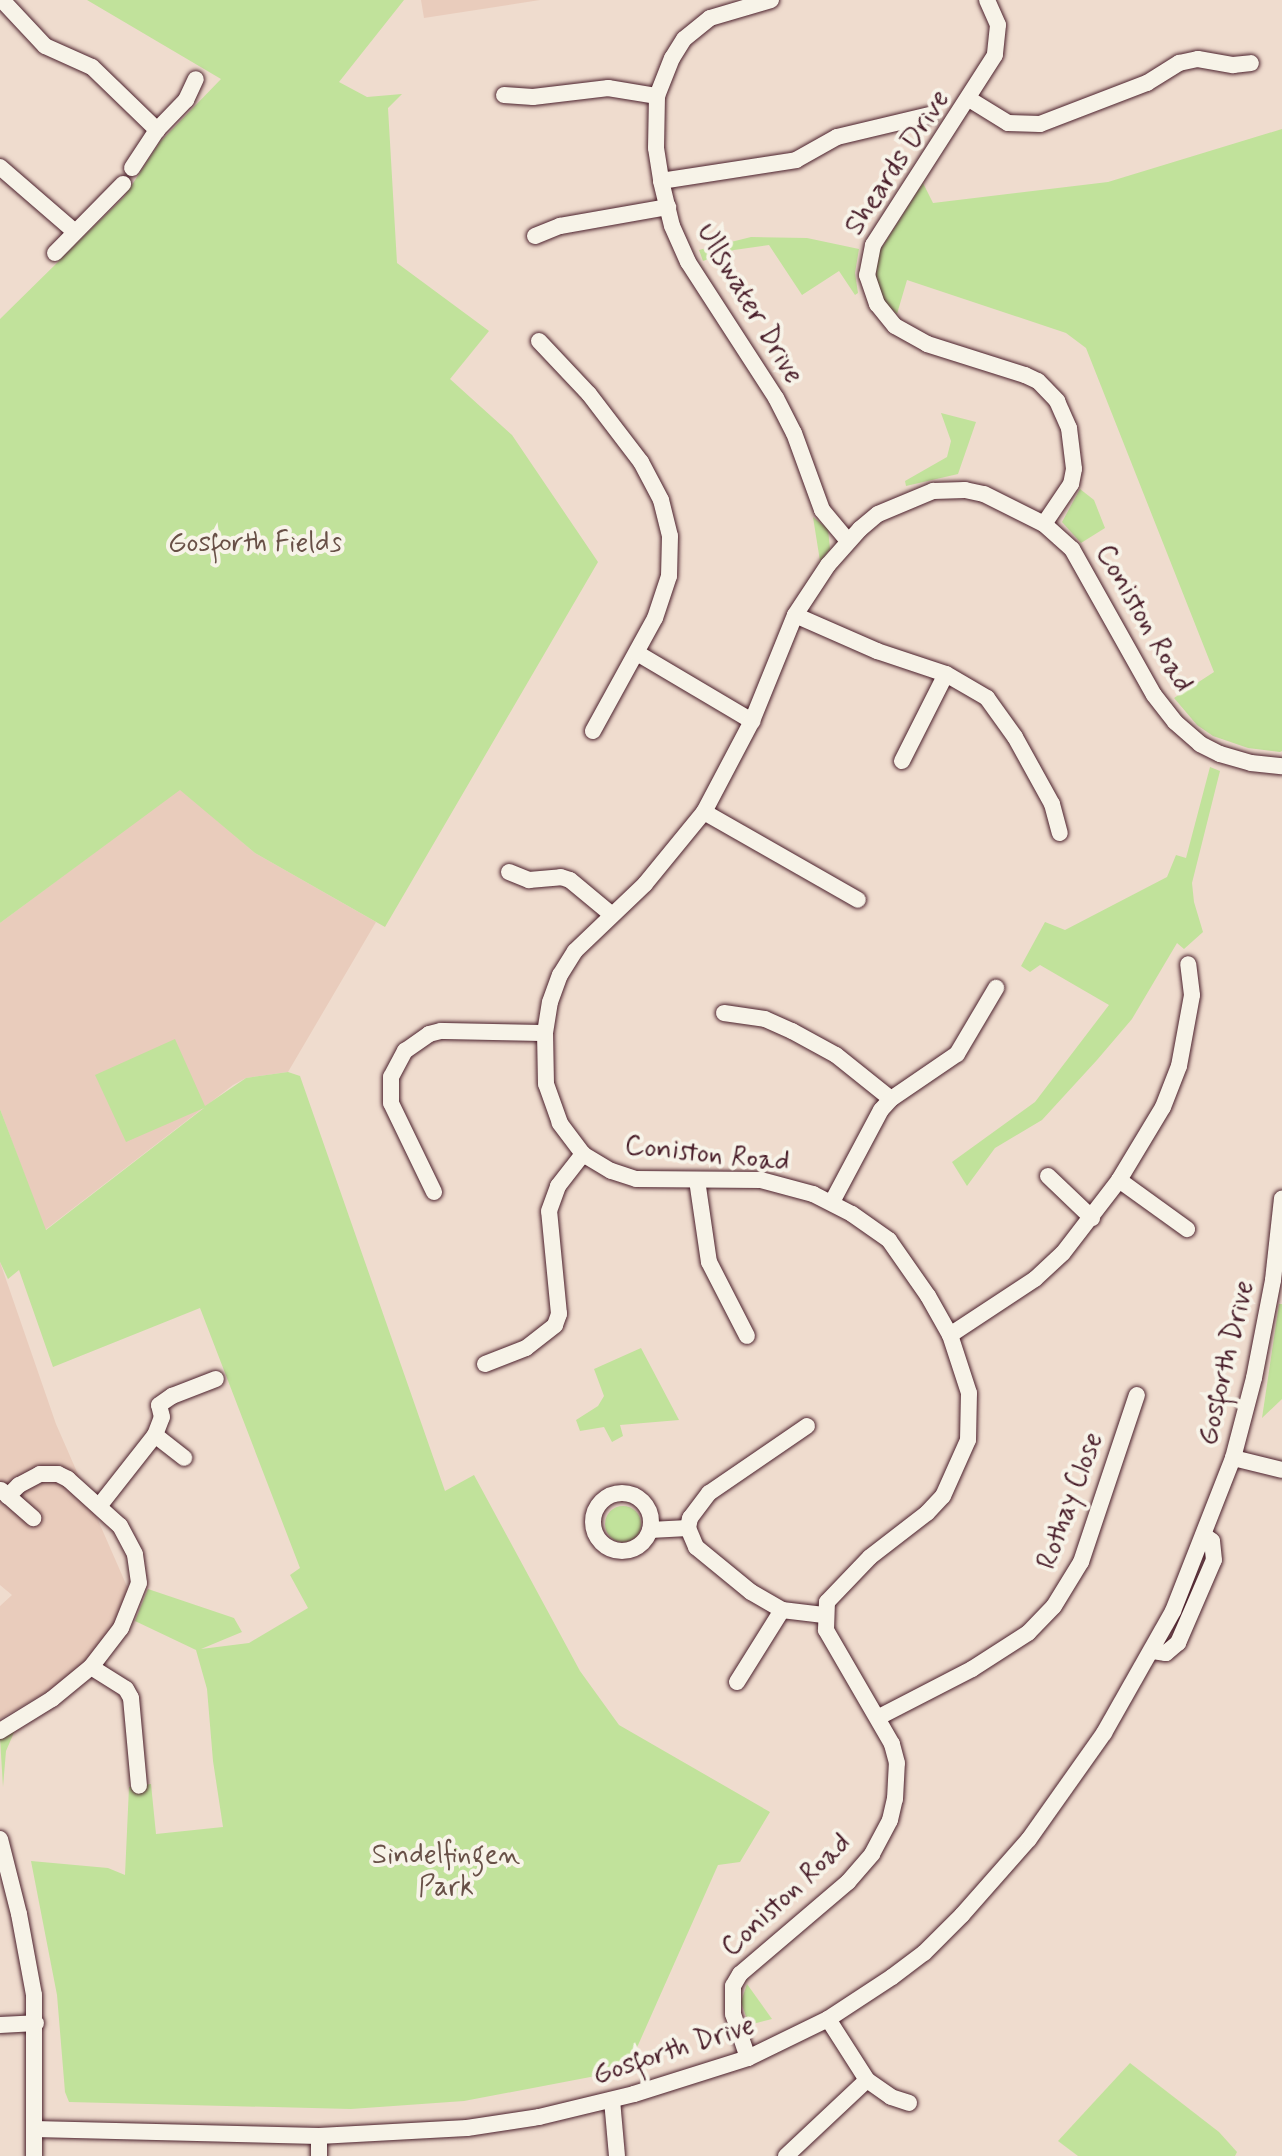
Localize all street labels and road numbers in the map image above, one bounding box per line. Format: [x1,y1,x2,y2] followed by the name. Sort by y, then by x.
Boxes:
[839,85,957,241] street label: Sheards Drive
[688,218,810,390] street label: Ullswater Drive
[1088,540,1198,698] street label: Coniston Road
[625,1130,789,1180] street label: Coniston Road
[1192,1277,1262,1449] street label: Gosforth Drive
[1030,1426,1112,1576] street label: Rothay Close
[716,1828,858,1964] street label: Coniston Road
[589,2009,759,2093] street label: Gosforth Drive

